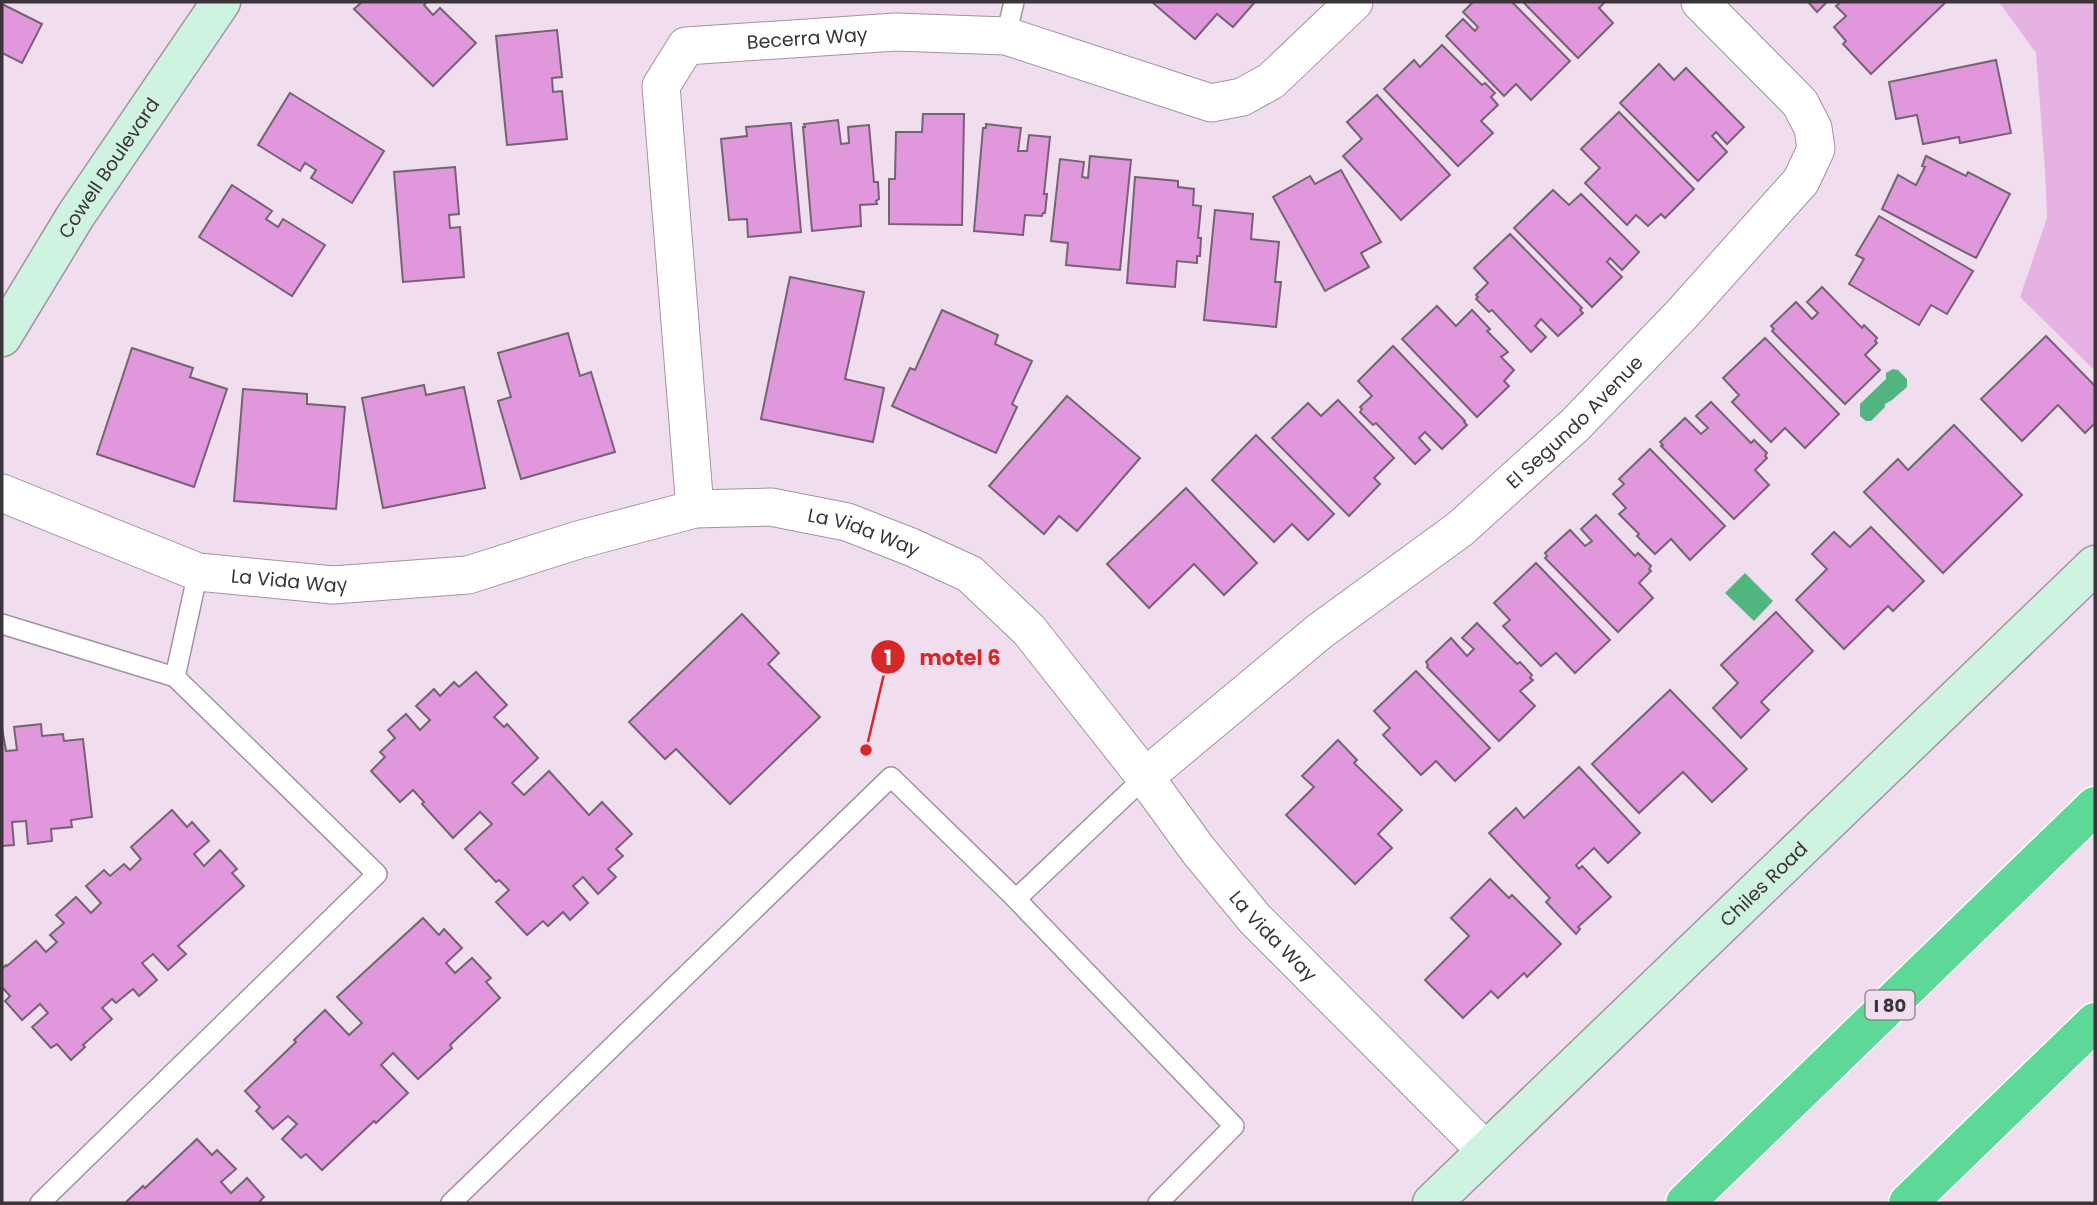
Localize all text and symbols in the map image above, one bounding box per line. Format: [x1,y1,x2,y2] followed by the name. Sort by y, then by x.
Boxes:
[746,20,869,55] street label: Becerra Way
[51,92,166,243] street label: Cowell Boulevard
[1500,349,1649,495] street label: El Segundo Avenue
[806,501,924,563] street label: La Vida Way
[230,562,349,599] street label: La Vida Way
[871,636,1015,678] callout: motel 6
[884,643,892,672] text: 1
[919,643,1001,672] text: motel 6
[1714,835,1813,933] street label: Chiles Road
[1223,885,1323,988] street label: La Vida Way
[1866,990,1914,1020] road number: I 80

